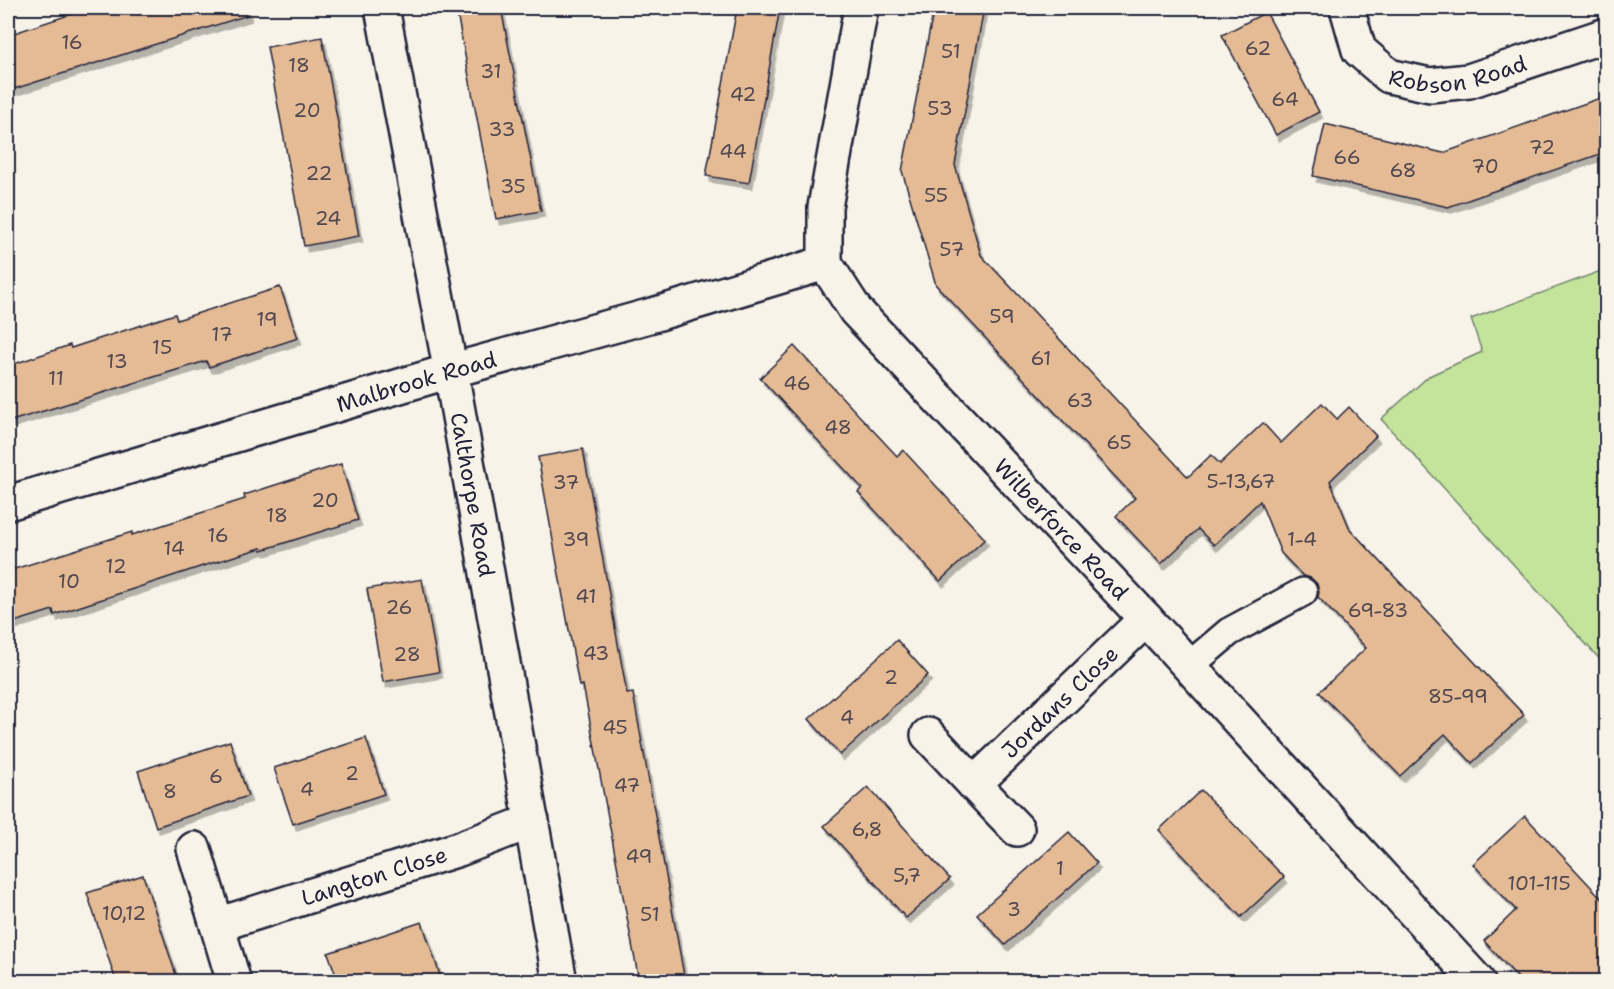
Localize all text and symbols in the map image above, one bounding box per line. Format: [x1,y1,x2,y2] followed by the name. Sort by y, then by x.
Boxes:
[61,29,83,55] house number: 16
[1245,35,1271,61] house number: 62
[941,38,961,64] house number: 51
[1386,48,1530,100] street label: Robson Road
[288,52,310,78] house number: 18
[480,58,502,84] house number: 31
[730,81,756,107] house number: 42
[1271,86,1299,112] house number: 64
[927,95,953,121] house number: 53
[293,97,321,123] house number: 20
[489,116,515,142] house number: 33
[1529,134,1555,160] house number: 72
[719,138,747,164] house number: 44
[1333,144,1361,170] house number: 66
[1471,153,1499,179] house number: 70
[1389,157,1417,183] house number: 68
[306,160,333,186] house number: 22
[500,173,526,199] house number: 35
[924,182,948,208] house number: 55
[315,205,341,231] house number: 24
[939,236,965,262] house number: 57
[989,303,1015,329] house number: 59
[256,306,278,332] house number: 19
[211,321,233,347] house number: 17
[152,334,172,360] house number: 15
[333,344,500,419] street label: Malbrook Road
[1031,345,1051,371] house number: 61
[106,348,128,374] house number: 13
[48,365,64,391] house number: 11
[783,370,811,396] house number: 46
[1067,387,1093,413] house number: 63
[444,410,502,579] street label: Calthorpe Road
[824,414,852,440] house number: 48
[1106,429,1132,455] house number: 65
[988,452,1135,606] street label: Wilberforce Road
[1206,468,1276,494] house number: 5-13,67
[553,469,579,495] house number: 37
[311,487,339,513] house number: 20
[266,502,288,528] house number: 18
[207,522,229,548] house number: 16
[563,526,589,552] house number: 39
[1287,526,1317,552] house number: 1-4
[163,535,185,561] house number: 14
[105,553,127,579] house number: 12
[58,568,80,594] house number: 10
[575,583,597,609] house number: 41
[385,594,413,620] house number: 26
[1348,597,1408,623] house number: 69-83
[995,639,1124,764] street label: Jordans Close
[583,640,609,666] house number: 43
[393,641,421,667] house number: 28
[884,664,898,690] house number: 2
[1428,683,1488,709] house number: 85-99
[840,704,854,730] house number: 4
[602,714,628,740] house number: 45
[345,760,359,786] house number: 2
[209,763,223,789] house number: 6
[614,772,640,798] house number: 47
[300,776,314,802] house number: 4
[163,778,177,804] house number: 8
[852,816,882,842] house number: 6,8
[298,839,450,912] street label: Langton Close
[625,843,653,869] house number: 49
[1056,855,1064,881] house number: 1
[893,862,921,888] house number: 5,7
[1507,870,1571,896] house number: 101-115
[1007,896,1021,922] house number: 3
[102,900,146,926] house number: 10,12
[640,901,660,927] house number: 51

